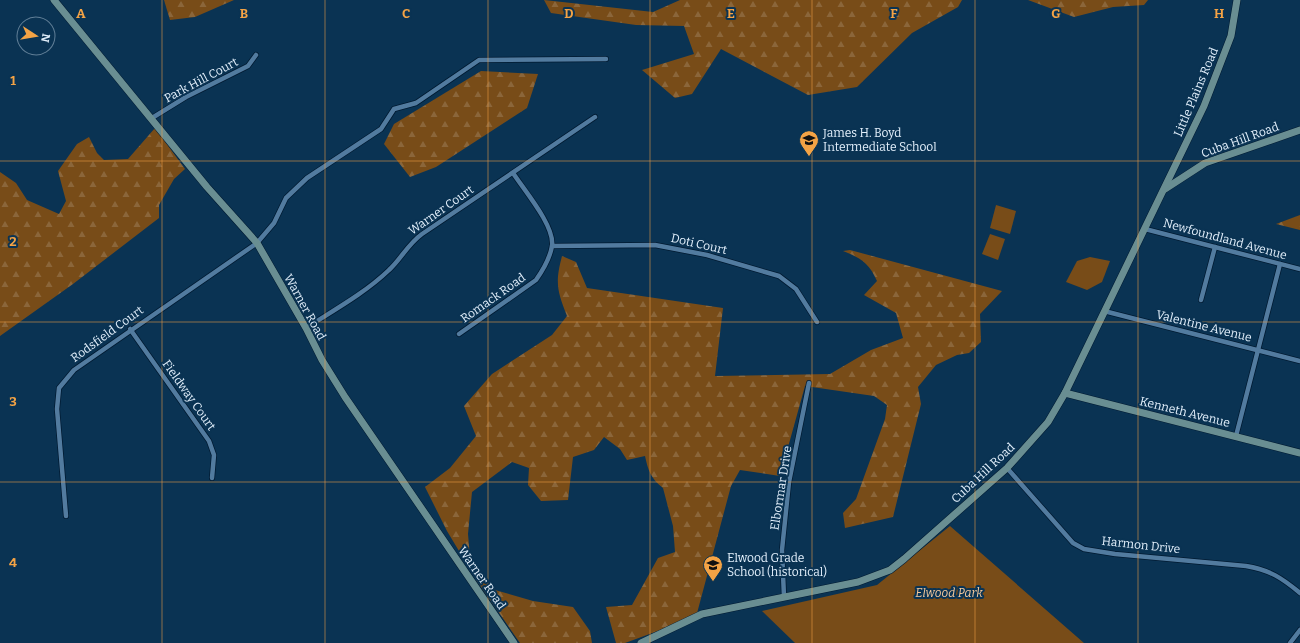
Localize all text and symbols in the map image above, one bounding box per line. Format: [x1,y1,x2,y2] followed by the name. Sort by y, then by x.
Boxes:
[76,6,86,21] text: A
[240,6,248,21] text: B
[402,6,410,21] text: C
[564,6,574,21] text: D
[727,6,735,21] text: E
[890,6,898,21] text: F
[1051,6,1061,21] text: G
[1214,6,1224,21] text: H
[16,16,56,56] north arrow
[38,32,53,44] text: N
[1171,45,1221,139] street label: Little Plains Road
[162,54,241,105] street label: Park Hill Court
[10,73,16,88] text: 1
[1199,120,1281,160] street label: Cuba Hill Road
[822,126,937,154] place label: James H. Boyd Intermediate School
[798,129,820,157] school or university icon: James H. Boyd Intermediate School
[406,182,477,238] street label: Warner Court
[1162,216,1288,262] street label: Newfoundland Avenue
[670,231,729,257] street label: Doti Court
[9,234,17,249] text: 2
[458,270,528,326] street label: Romack Road
[281,272,329,342] street label: Warner Road
[68,303,147,365] street label: Rodsfield Court
[1155,307,1253,345] street label: Valentine Avenue
[160,357,219,433] street label: Fieldway Court
[9,394,17,409] text: 3
[1138,394,1232,430] street label: Kenneth Avenue
[948,440,1018,506] street label: Cuba Hill Road
[767,445,795,531] street label: Elbormar Drive
[1101,534,1181,556] street label: Harmon Drive
[455,544,509,612] street label: Warner Road
[727,551,827,579] place label: Elwood Grade School (historical)
[702,554,724,582] school or university icon: Elwood Grade School (historical)
[9,555,17,570] text: 4
[915,586,983,600] park label: Elwood Park

